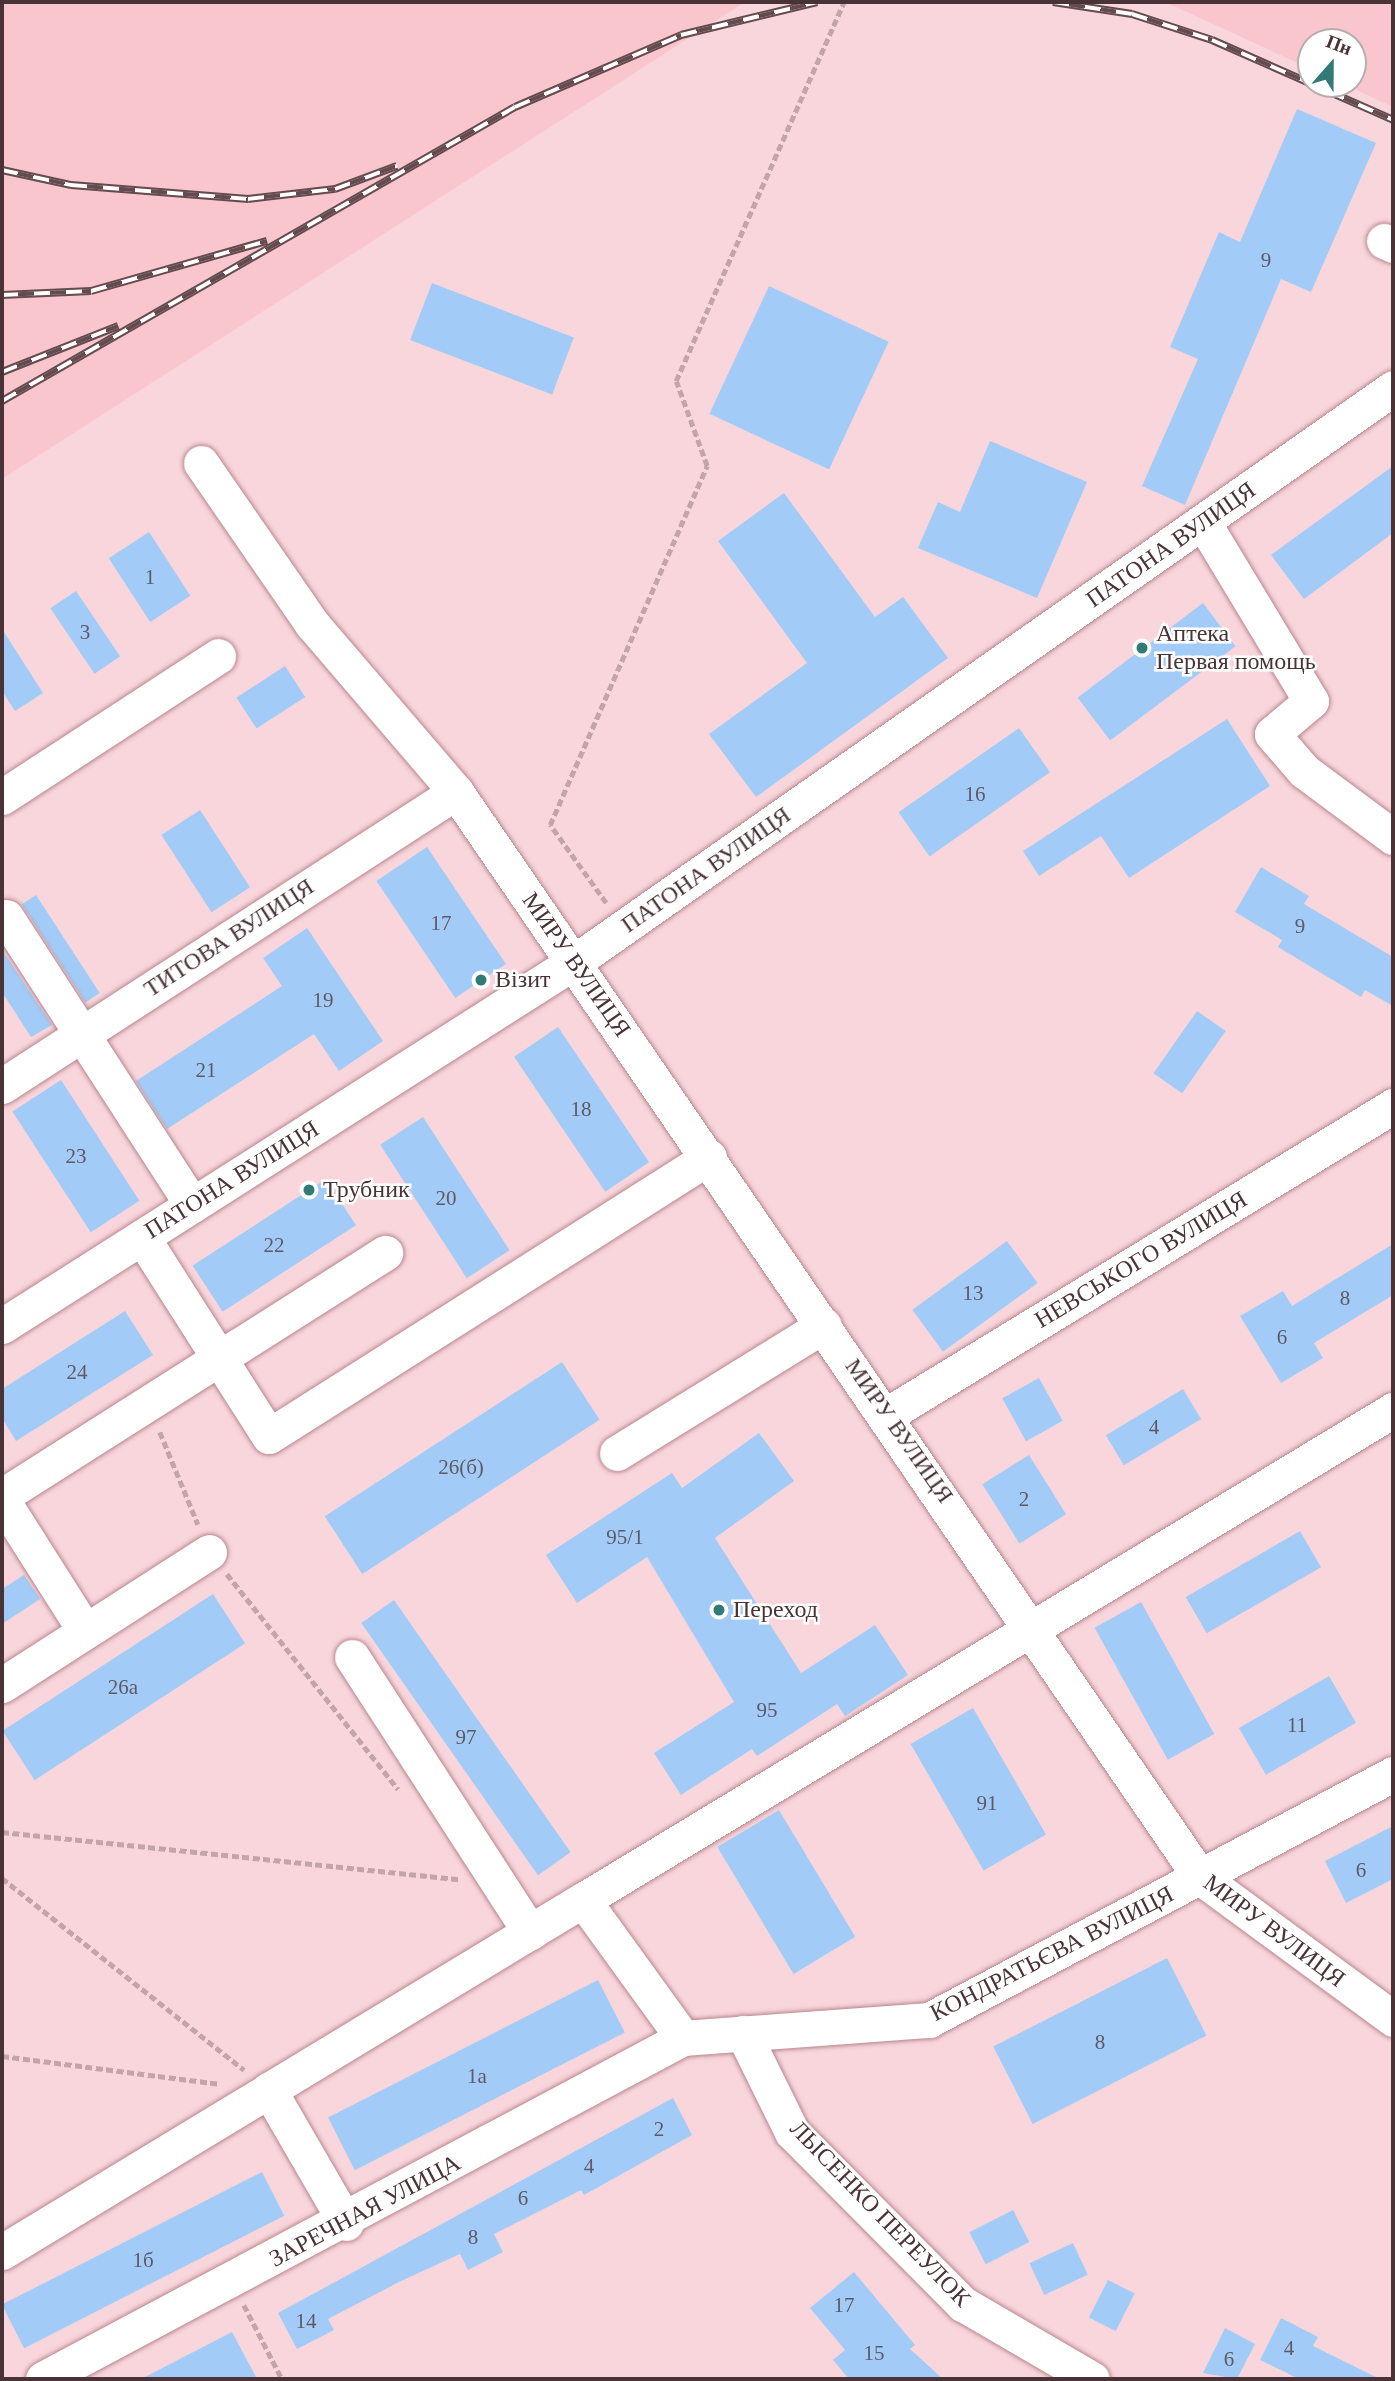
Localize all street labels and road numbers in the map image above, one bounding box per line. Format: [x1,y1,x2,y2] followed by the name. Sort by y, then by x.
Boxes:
[1081,476,1261,614] street label: ПАТОНА ВУЛИЦЯ
[616,801,796,939] street label: ПАТОНА ВУЛИЦЯ
[139,872,319,1004] street label: ТИТОВА ВУЛИЦЯ
[516,887,636,1043] street label: МИРУ ВУЛИЦЯ
[139,1115,325,1245] street label: ПАТОНА ВУЛИЦЯ
[1030,1185,1252,1335] street label: НЕВСЬКОГО ВУЛИЦЯ
[839,1353,959,1509] street label: МИРУ ВУЛИЦЯ
[1198,1868,1350,1994] street label: МИРУ ВУЛИЦЯ
[925,1880,1179,2028] street label: КОНДРАТЬЄВА ВУЛИЦЯ
[784,2115,976,2313] street label: ЛЫСЕНКО ПЕРЕУЛОК
[265,2148,465,2274] street label: ЗАРЕЧНАЯ УЛИЦА

